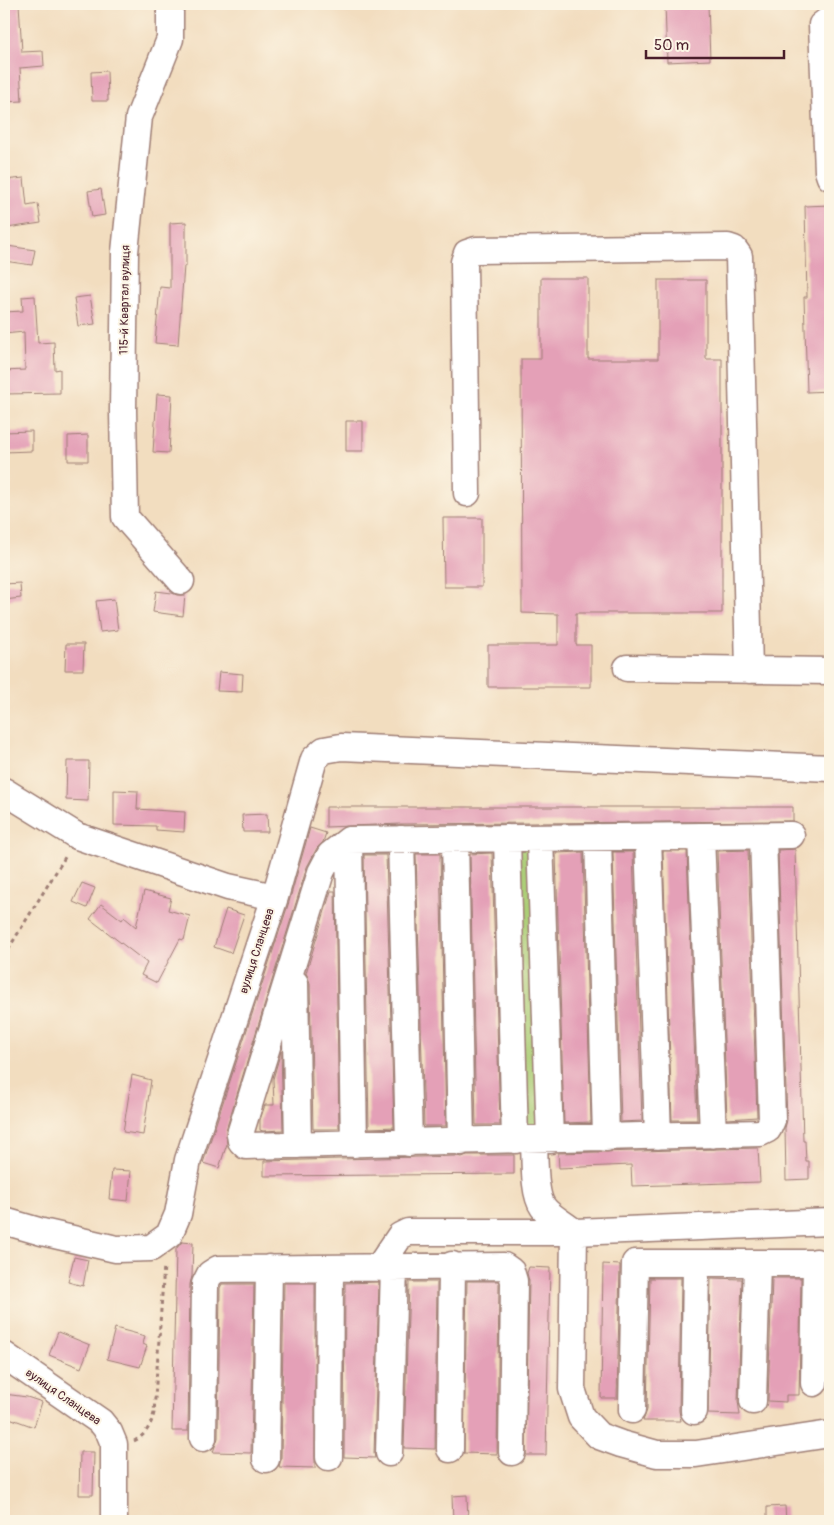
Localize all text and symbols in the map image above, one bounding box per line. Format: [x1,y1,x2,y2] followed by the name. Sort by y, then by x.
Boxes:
[646,28,784,60] scale bar
[654,36,689,55] text: 50 m
[117,245,133,355] street label: 115-й Квартал вулиця
[236,906,278,995] street label: вулиця Сланцева
[22,1365,104,1429] street label: вулиця Сланцева

